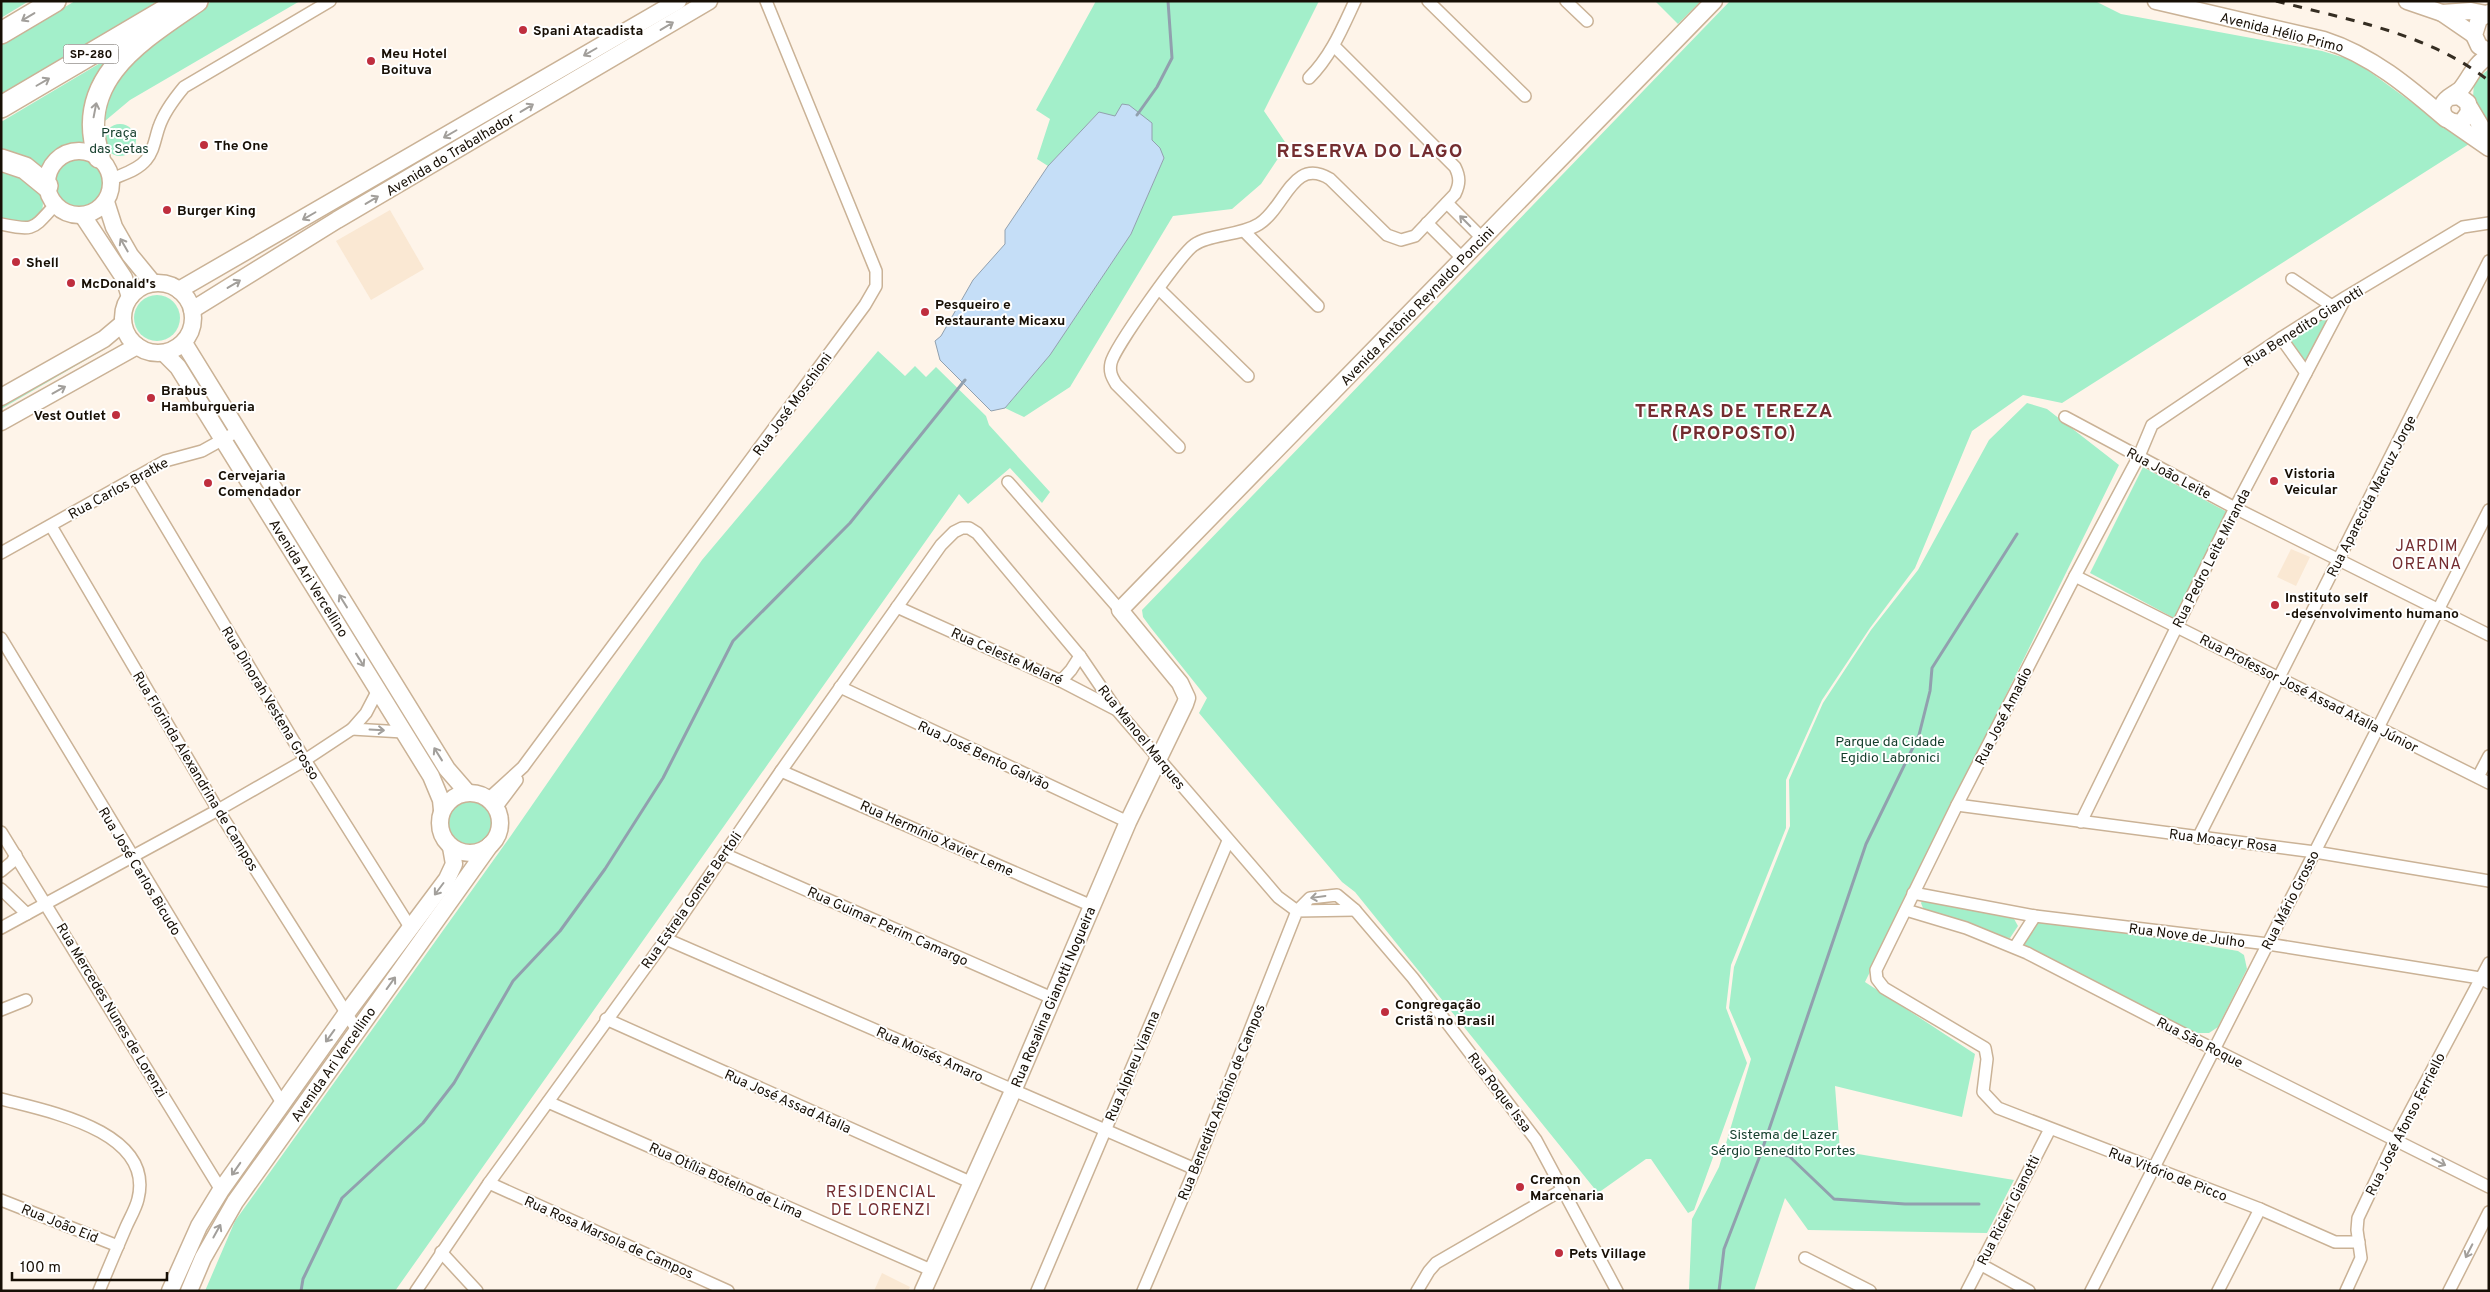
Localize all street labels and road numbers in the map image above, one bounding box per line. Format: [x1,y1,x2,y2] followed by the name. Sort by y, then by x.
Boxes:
[2218,10,2345,57] street label: Avenida Hélio Primo
[64,44,118,64] road number: SP-280
[383,110,519,200] street label: Avenida do Trabalhador
[1338,224,1499,390] street label: Avenida Antônio Reynaldo Poncini
[2241,283,2367,371] street label: Rua Benedito Gianotti
[750,350,836,460] street label: Rua José Moschioni
[2324,413,2421,580] street label: Rua Aparecida Macruz Jorge
[2123,445,2213,504] street label: Rua João Leite
[66,455,172,524] street label: Rua Carlos Bratke
[2170,486,2255,631] street label: Rua Pedro Leite Miranda
[264,517,351,641] street label: Avenida Ari Vercellino
[217,624,322,784] street label: Rua Dinorah Vestena Grosso
[948,625,1065,690] street label: Rua Celeste Melaré
[2196,632,2421,757] street label: Rua Professor José Assad Atalla Júnior
[1972,665,2037,769] street label: Rua José Amadio
[128,669,261,875] street label: Rua Florinda Alexandrina de Campos
[1093,682,1188,794] street label: Rua Manoel Marques
[915,718,1052,795] street label: Rua José Bento Galvão
[857,798,1016,881] street label: Rua Hermínio Xavier Leme
[94,805,184,939] street label: Rua José Carlos Bicudo
[2168,826,2278,857] street label: Rua Moacyr Rosa
[638,829,746,973] street label: Rua Estrela Gomes Bertoli
[2259,848,2324,953] street label: Rua Mário Grosso
[804,884,971,971] street label: Rua Guimar Perim Camargo
[1009,905,1100,1091] street label: Rua Rosalina Gianotti Nogueira
[52,920,170,1101] street label: Rua Mercedes Nunes de Lorenzi
[2128,921,2246,952] street label: Rua Nove de Julho
[1175,1002,1270,1203] street label: Rua Benedito Antônio de Campos
[288,1004,380,1126] street label: Avenida Ari Vercellino
[1102,1009,1164,1124] street label: Rua Alpheu Vianna
[2153,1014,2245,1072] street label: Rua São Roque
[873,1024,986,1087] street label: Rua Moisés Amaro
[1463,1050,1534,1136] street label: Rua Roque Issa
[2363,1050,2450,1199] street label: Rua José Afonso Ferriello
[721,1067,853,1138] street label: Rua José Assad Atalla
[646,1140,805,1223] street label: Rua Otília Botelho de Lima
[2106,1145,2229,1206] street label: Rua Vitório de Picco
[1974,1153,2044,1269] street label: Rua Ricieri Gianotti
[521,1193,696,1283] street label: Rua Rosa Marsola de Campos
[18,1201,100,1248] street label: Rua João Eid

